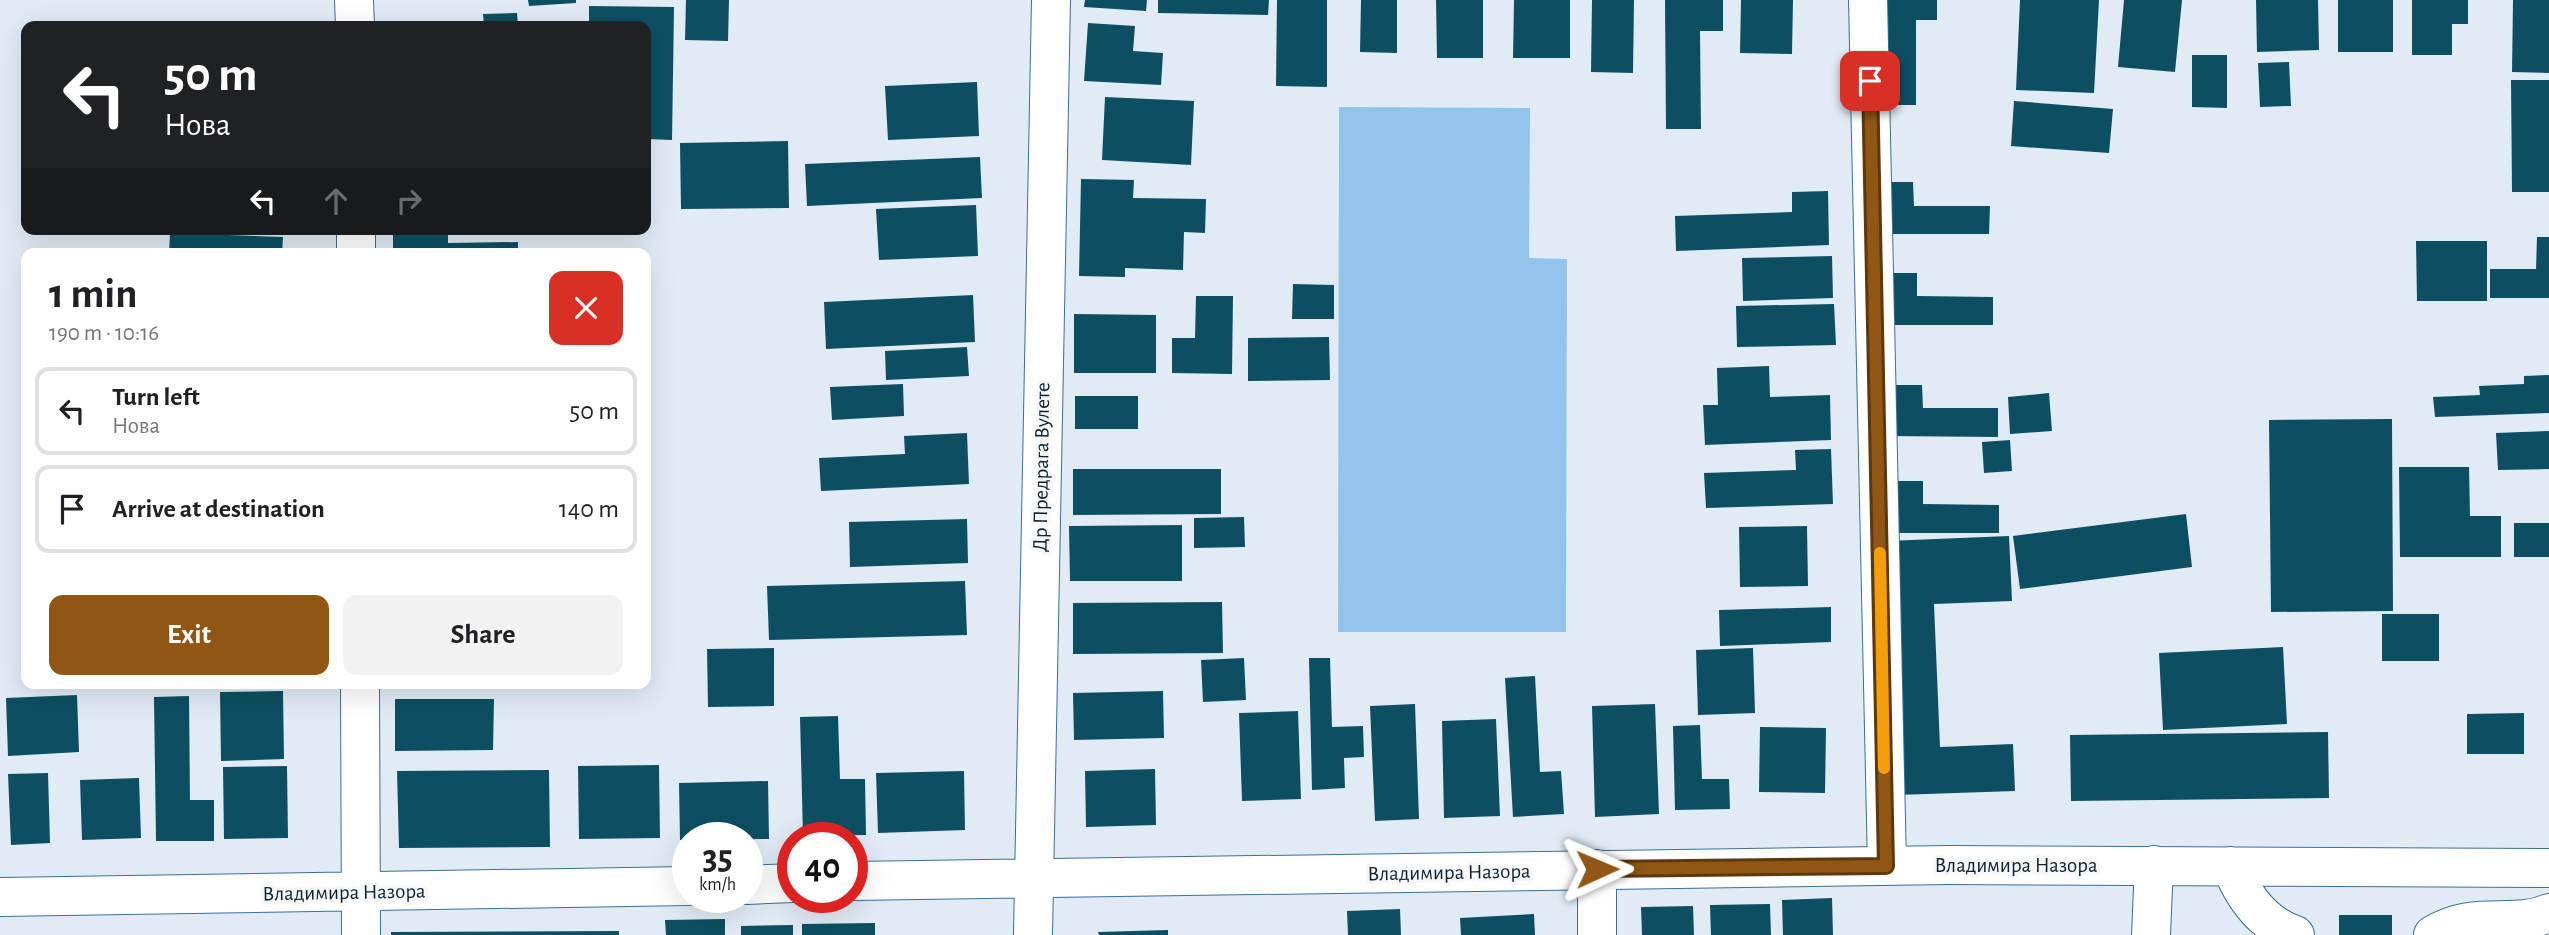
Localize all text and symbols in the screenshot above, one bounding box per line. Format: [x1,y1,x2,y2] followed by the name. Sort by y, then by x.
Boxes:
[49,49,140,140] icon: left
[164,51,258,100] text: 50 m
[1840,51,1900,111] pin
[1851,62,1889,100] icon: arrive
[164,109,231,141] text: Нова
[244,182,282,220] icon: left
[317,182,355,220] icon: ahead
[390,182,428,220] icon: right
[549,271,623,345] button: close
[49,273,138,315] text: 1 min
[49,322,159,345] text: 190 m · 10:16
[1030,382,1053,552] street label: Др Предрага Вулете
[112,384,200,410] text: Turn left
[53,392,91,430] icon: left
[569,398,619,424] text: 50 m
[112,415,160,438] text: Нова
[53,490,91,528] icon: arrive
[112,496,325,522] text: Arrive at destination
[559,496,619,522] text: 140 m
[49,595,329,675] button: Exit
[343,595,623,675] button: Share
[777,822,868,913] speed limit sign: 40
[1560,832,1634,906] position arrow
[702,841,733,876] text: 35
[1934,855,2098,876] street label: Владимира Назора
[1367,861,1531,884] street label: Владимира Назора
[699,876,736,894] text: km/h
[262,881,426,904] street label: Владимира Назора

